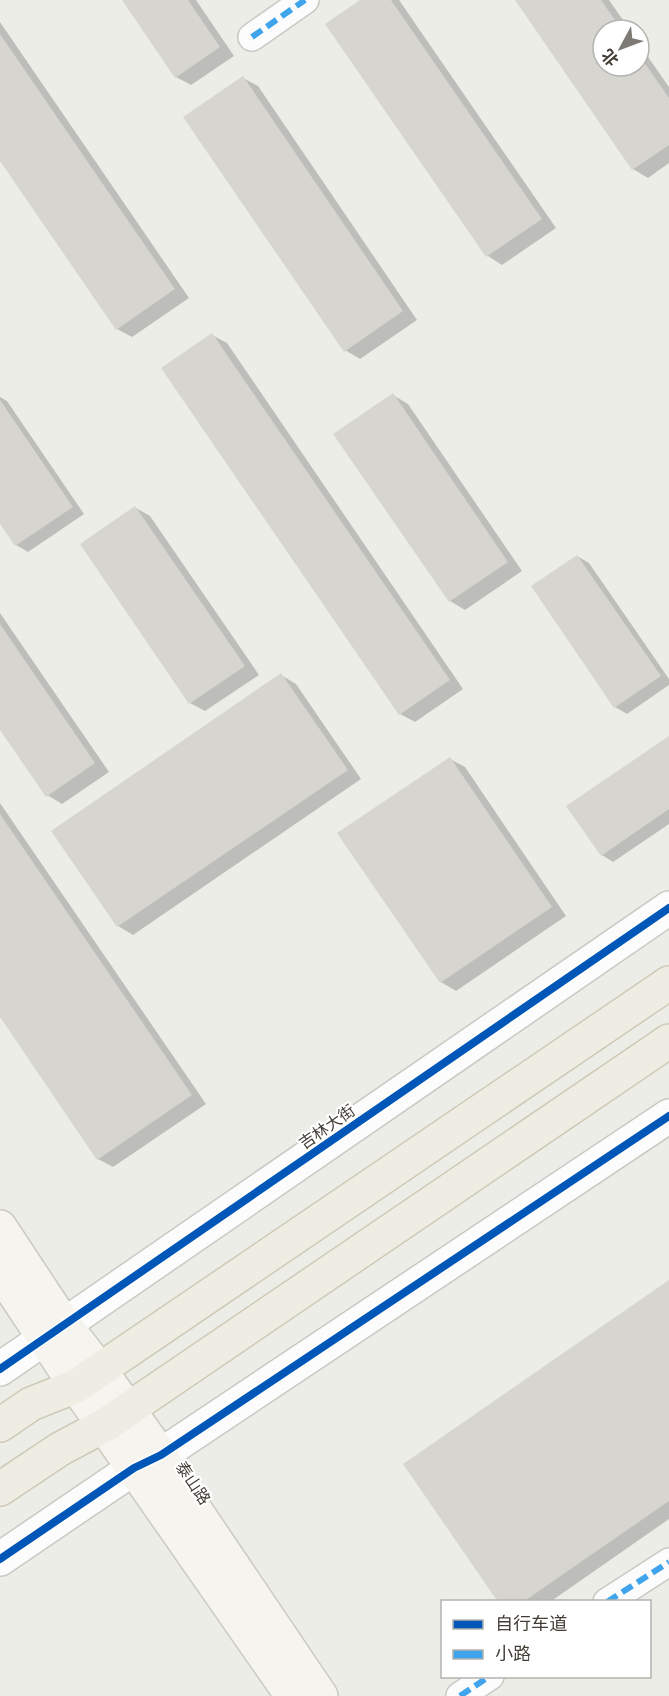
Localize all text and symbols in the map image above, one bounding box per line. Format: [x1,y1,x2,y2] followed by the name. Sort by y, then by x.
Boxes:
[591,18,651,78] north arrow
[598,46,622,69] text: 北
[296,1102,358,1152] street label: 吉林大街
[173,1458,213,1508] street label: 泰山路
[441,1600,651,1678] legend
[495,1614,567,1634] text: 自行车道
[495,1644,531,1664] text: 小路

